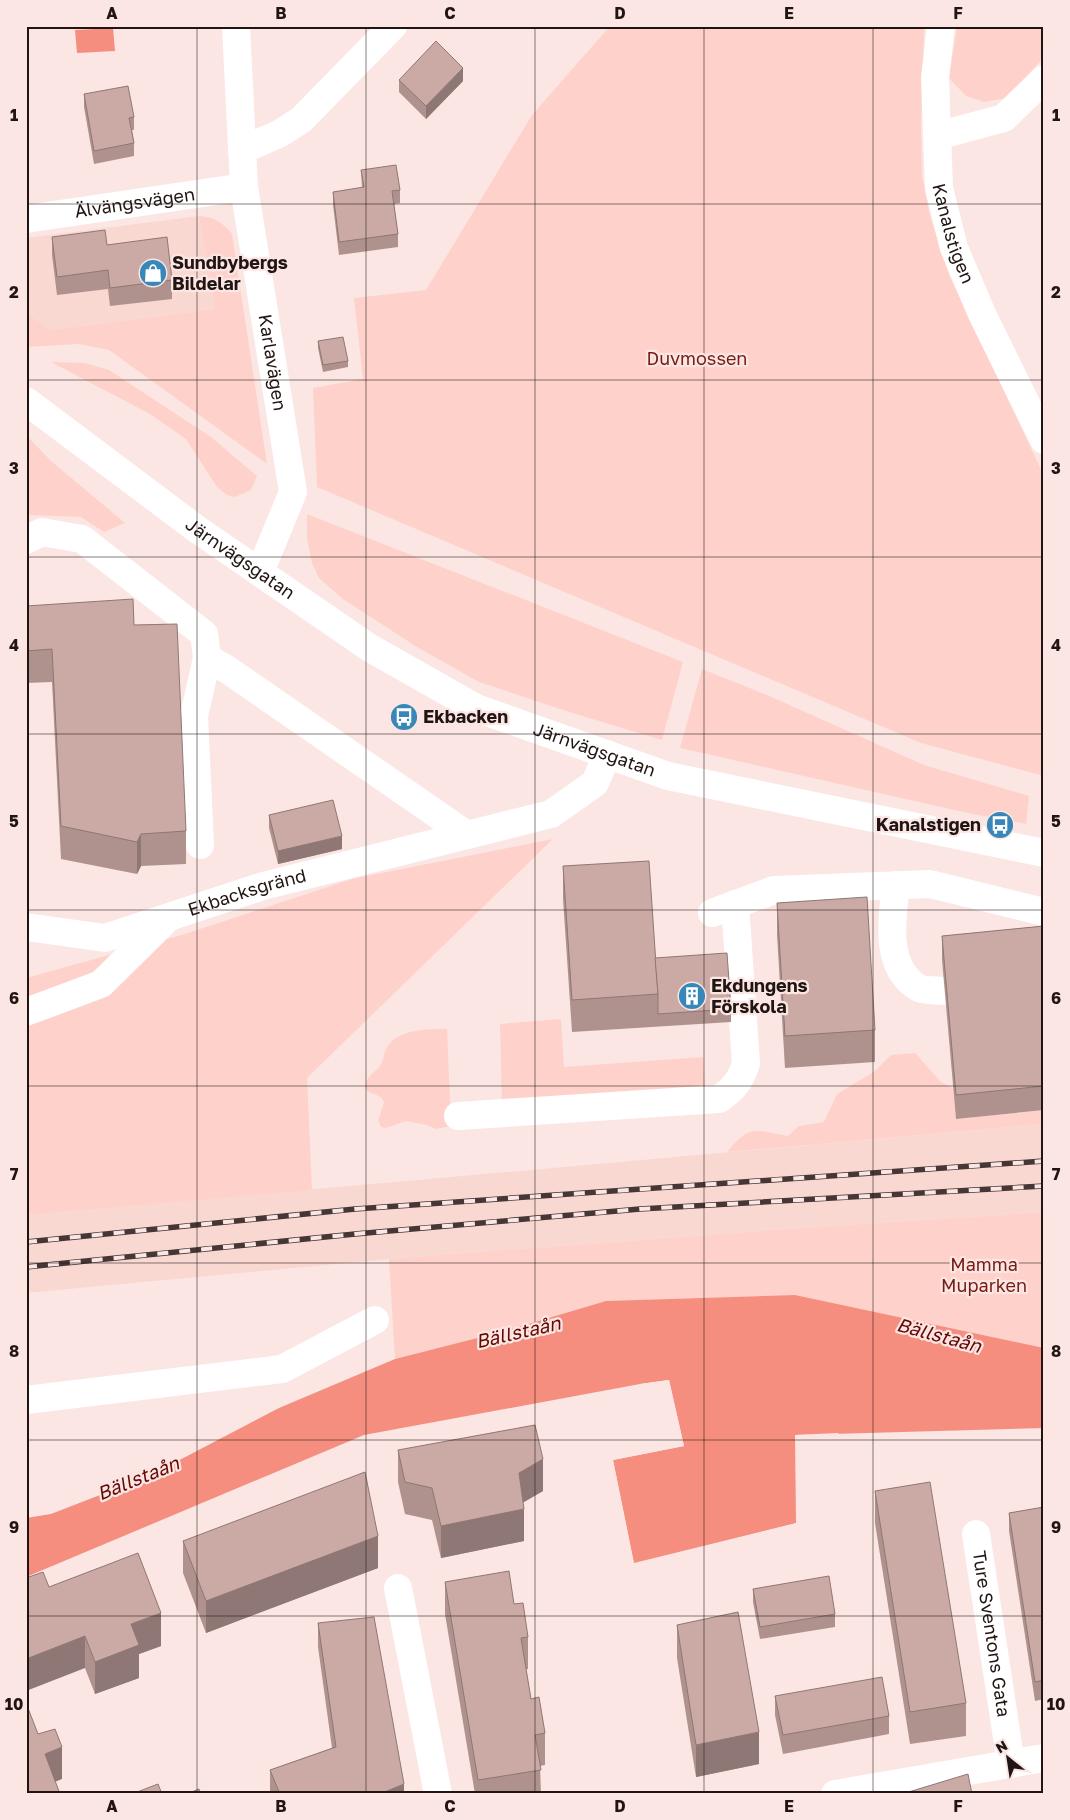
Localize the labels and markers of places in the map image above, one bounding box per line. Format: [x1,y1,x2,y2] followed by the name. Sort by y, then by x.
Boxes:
[172,251,288,294] place label: Sundbybergs Bildelar
[138,258,168,288] shop icon: Sundbybergs Bildelar
[389,702,419,732] bus stop icon: Ekbacken
[423,705,508,727] place label: Ekbacken
[985,810,1015,840] bus stop icon: Kanalstigen
[876,813,981,835] place label: Kanalstigen
[711,974,808,1017] place label: Ekdungens Förskola
[677,981,707,1011] building icon: Ekdungens Förskola

